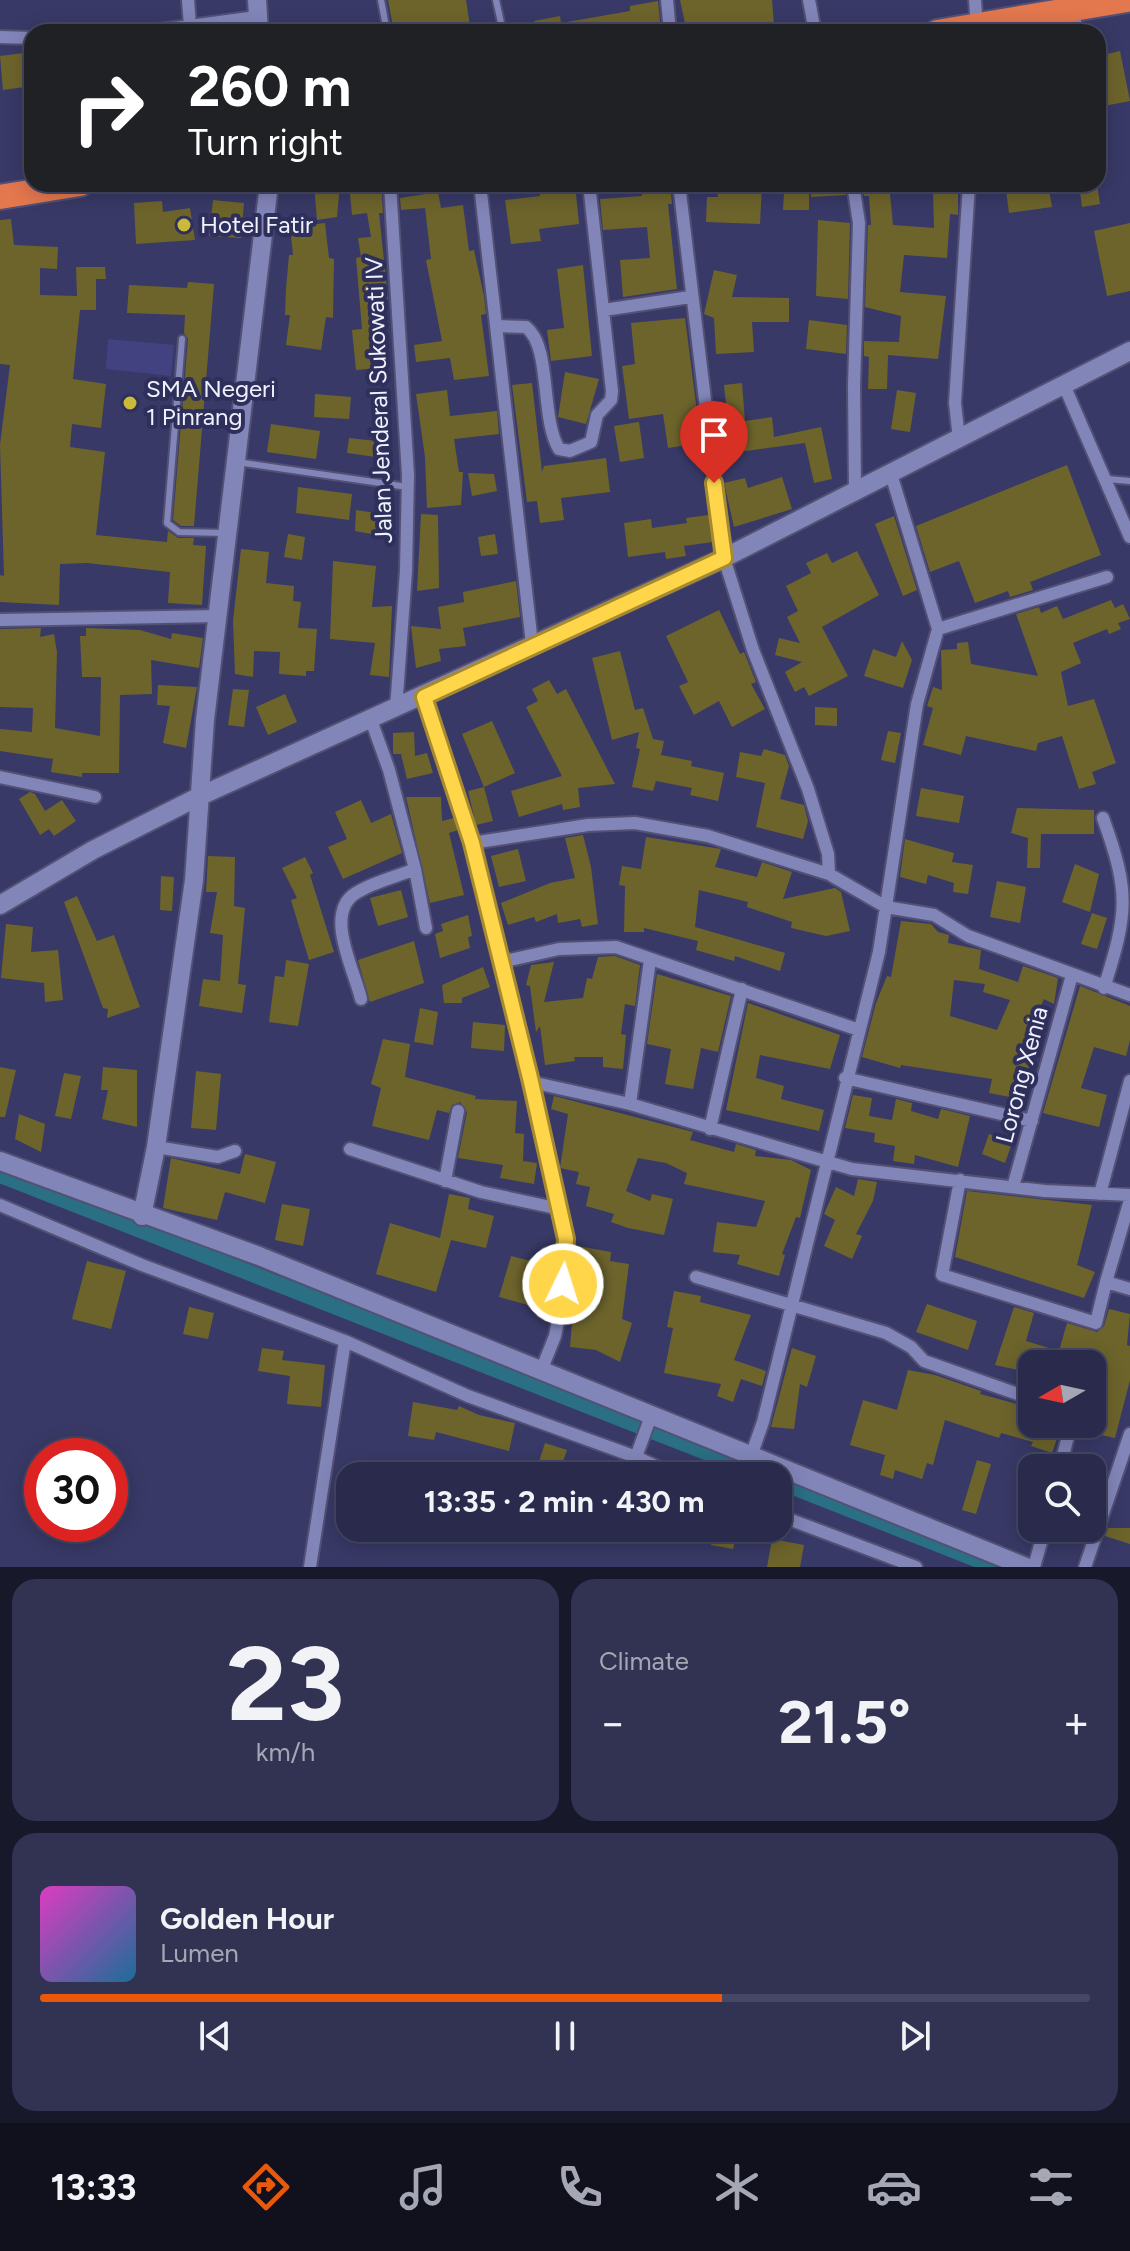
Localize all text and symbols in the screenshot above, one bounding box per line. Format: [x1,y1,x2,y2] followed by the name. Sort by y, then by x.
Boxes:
[188,53,351,120] text: 260 m
[56,56,160,160] icon: right
[188,121,343,164] text: Turn right
[200,210,313,239] place label: Hotel Fatir
[175,216,193,234] marker: Hotel Fatir
[359,256,398,544] street label: Jalan Jenderal Sukowati IV
[146,374,276,431] place label: SMA Negeri 1 Pinrang
[121,394,139,412] marker: SMA Negeri 1 Pinrang
[680,401,748,483] pin
[692,413,736,457] icon: arrive
[989,1003,1054,1146] street label: Lorong Xenia
[521,1242,605,1326] position arrow
[1018,1350,1106,1438] north arrow
[1018,1350,1106,1542] map controls
[24,1438,128,1542] speed limit sign: 30
[1018,1454,1106,1542] button: search
[424,1483,704,1520] text: 13:35 · 2 min · 430 m
[226,1621,345,1746] text: 23
[599,1645,689,1677] text: Climate
[778,1686,911,1758] text: 21.5°
[599,1696,626,1749] text: −
[1063,1696,1090,1749] text: +
[256,1736,315,1768] text: km/h
[160,1900,334,1937] text: Golden Hour
[160,1937,239,1969] text: Lumen
[193,2014,237,2058] icon: previous
[543,2014,587,2058] icon: pause
[893,2014,937,2058] icon: next
[238,2159,294,2215] icon: directions
[395,2159,451,2215] icon: music
[552,2159,608,2215] icon: phone
[709,2159,765,2215] icon: climate
[866,2159,922,2215] icon: car
[1023,2159,1079,2215] icon: filters
[51,2166,137,2209] text: 13:33

